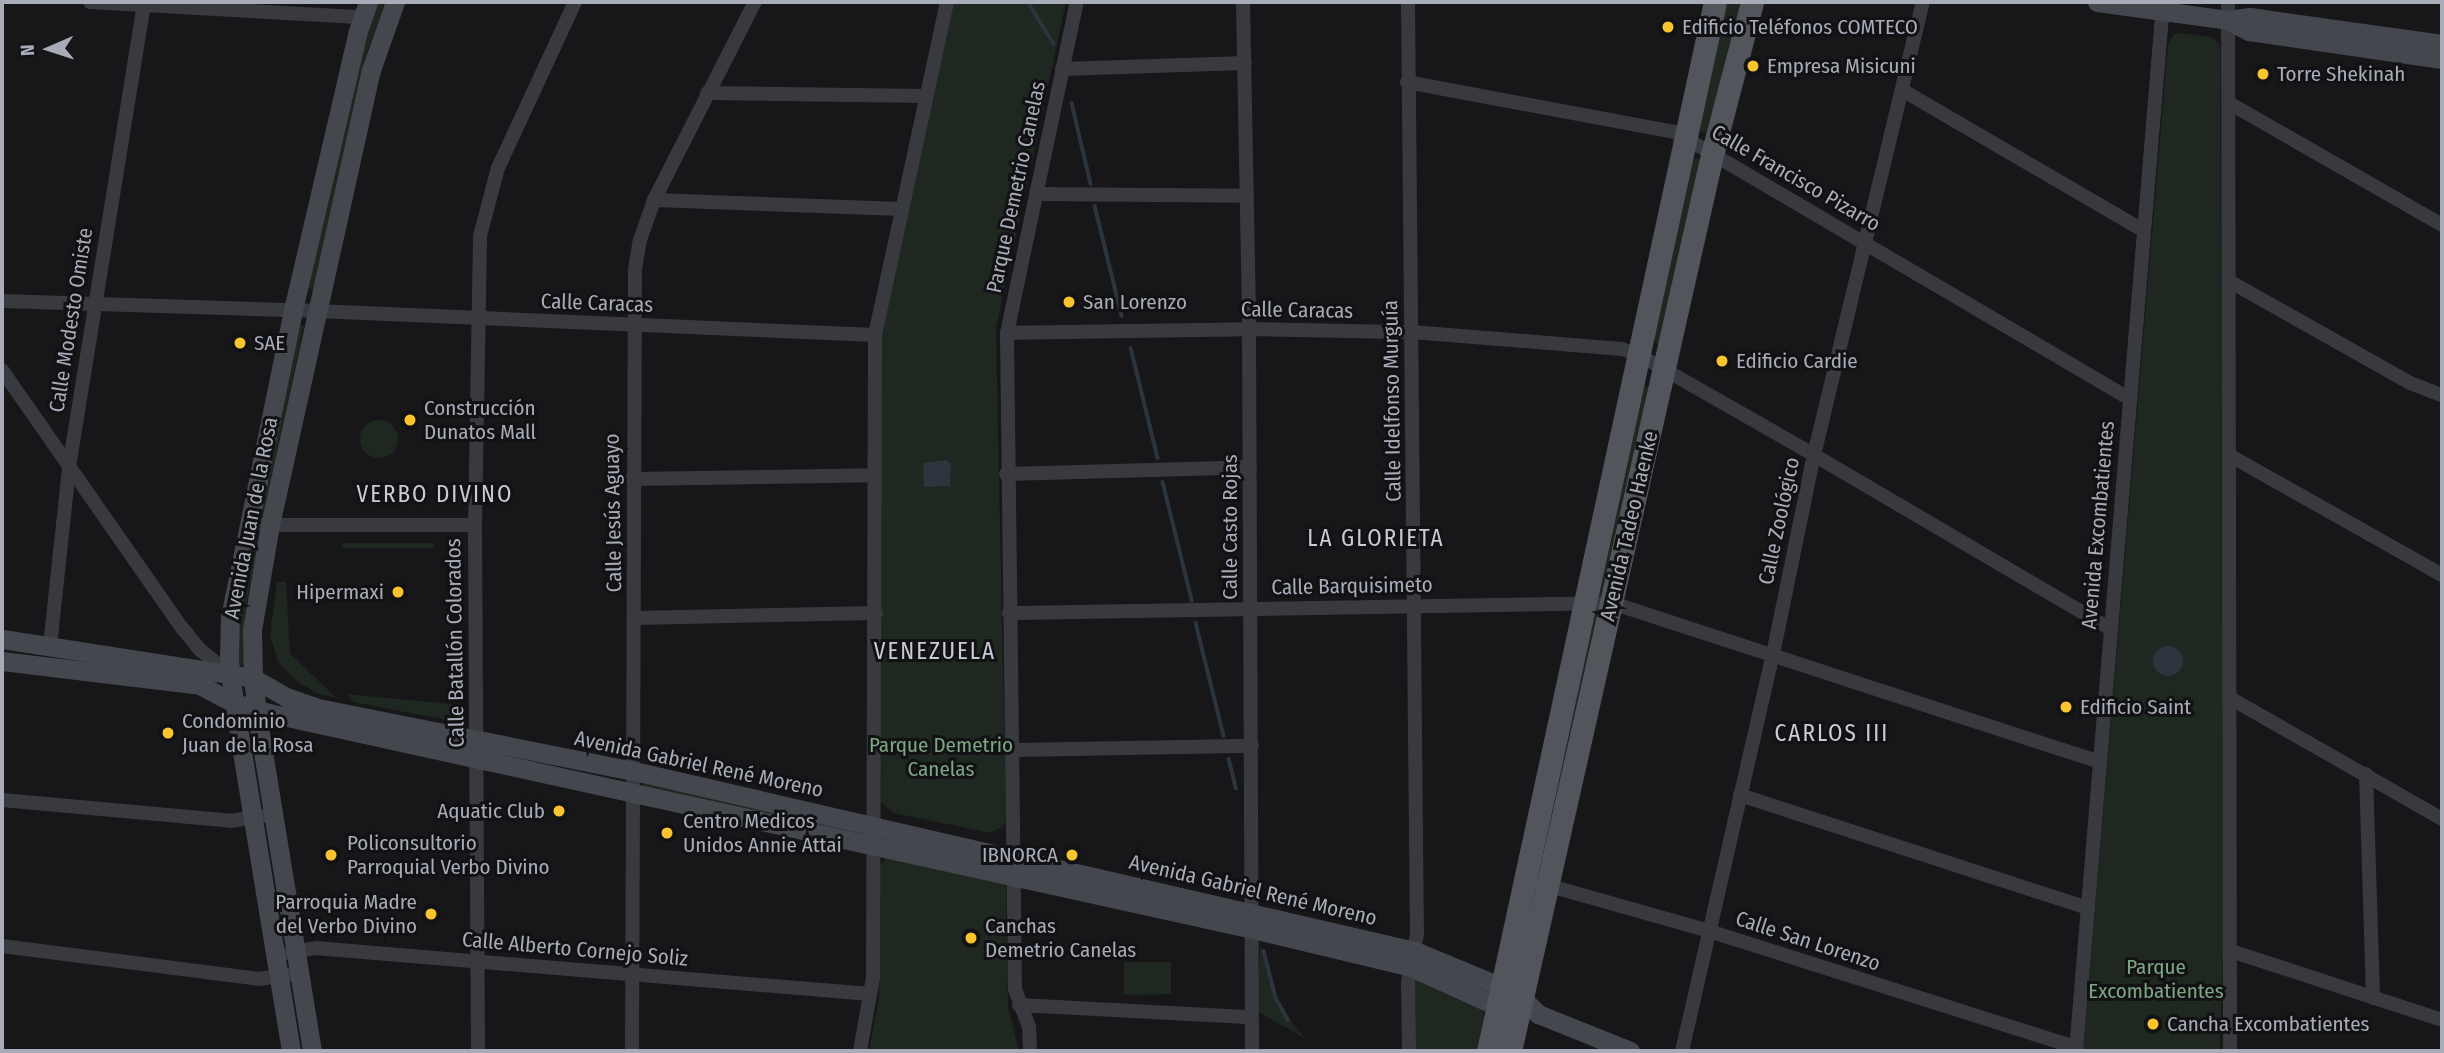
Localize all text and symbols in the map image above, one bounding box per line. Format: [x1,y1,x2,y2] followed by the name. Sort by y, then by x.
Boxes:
[14,14,84,84] north arrow
[1682,14,1918,40] place label: Edificio Teléfonos COMTECO
[1660,19,1676,35] marker: Edificio Teléfonos COMTECO
[16,44,39,56] text: N
[1767,53,1916,79] place label: Empresa Misicuni
[1745,58,1761,74] marker: Empresa Misicuni
[2277,61,2405,87] place label: Torre Shekinah
[2255,66,2271,82] marker: Torre Shekinah
[981,79,1051,295] street label: Parque Demetrio Canelas
[1707,119,1885,237] street label: Calle Francisco Pizarro
[44,226,98,414] street label: Calle Modesto Omiste
[540,288,654,318] street label: Calle Caracas
[1083,289,1187,315] place label: San Lorenzo
[1061,294,1077,310] marker: San Lorenzo
[1241,296,1353,324] street label: Calle Caracas
[1378,300,1406,502] street label: Calle Idelfonso Murguía
[254,330,285,356] place label: SAE
[232,335,248,351] marker: SAE
[1736,348,1858,374] place label: Edificio Cardie
[1714,353,1730,369] marker: Edificio Cardie
[424,395,536,445] place label: Construcción Dunatos Mall
[402,412,418,428] marker: Construcción Dunatos Mall
[219,415,283,621] street label: Avenida Juan de la Rosa
[2076,420,2120,630] street label: Avenida Excombatientes
[1595,428,1663,624] street label: Avenida Tadeo Haenke
[599,433,627,593] street label: Calle Jesús Aguayo
[1217,454,1243,600] street label: Calle Casto Rojas
[1753,455,1805,587] street label: Calle Zoológico
[358,480,512,508] district label: VERBO DIVINO
[1309,524,1443,552] district label: LA GLORIETA
[441,538,469,748] street label: Calle Batallón Colorados
[1271,572,1433,600] street label: Calle Barquisimeto
[296,579,384,605] place label: Hipermaxi
[390,584,406,600] marker: Hipermaxi
[875,637,995,665] district label: VENEZUELA
[2080,694,2191,720] place label: Edificio Saint
[2058,699,2074,715] marker: Edificio Saint
[182,708,314,758] place label: Condominio Juan de la Rosa
[1776,719,1888,747] district label: CARLOS III
[160,725,176,741] marker: Condominio Juan de la Rosa
[572,725,826,803] street label: Avenida Gabriel René Moreno
[869,732,1013,782] park label: Parque Demetrio Canelas
[437,798,545,824] place label: Aquatic Club
[551,803,567,819] marker: Aquatic Club
[683,808,842,858] place label: Centro Medicos Unidos Annie Attai
[657,823,677,843] marker: Centro Medicos Unidos Annie Attai
[347,830,550,880] place label: Policonsultorio Parroquial Verbo Divino
[982,842,1058,868] place label: IBNORCA
[321,845,341,865] marker: Policonsultorio Parroquial Verbo Divino
[1064,847,1080,863] marker: IBNORCA
[1127,849,1379,931] street label: Avenida Gabriel René Moreno
[275,889,417,939] place label: Parroquia Madre del Verbo Divino
[423,906,439,922] marker: Parroquia Madre del Verbo Divino
[1732,906,1884,976] street label: Calle San Lorenzo
[985,913,1136,963] place label: Canchas Demetrio Canelas
[461,927,689,971] street label: Calle Alberto Cornejo Soliz
[963,930,979,946] marker: Canchas Demetrio Canelas
[2088,954,2224,1004] park label: Parque Excombatientes
[2167,1011,2370,1037] place label: Cancha Excombatientes
[2145,1016,2161,1032] marker: Cancha Excombatientes

